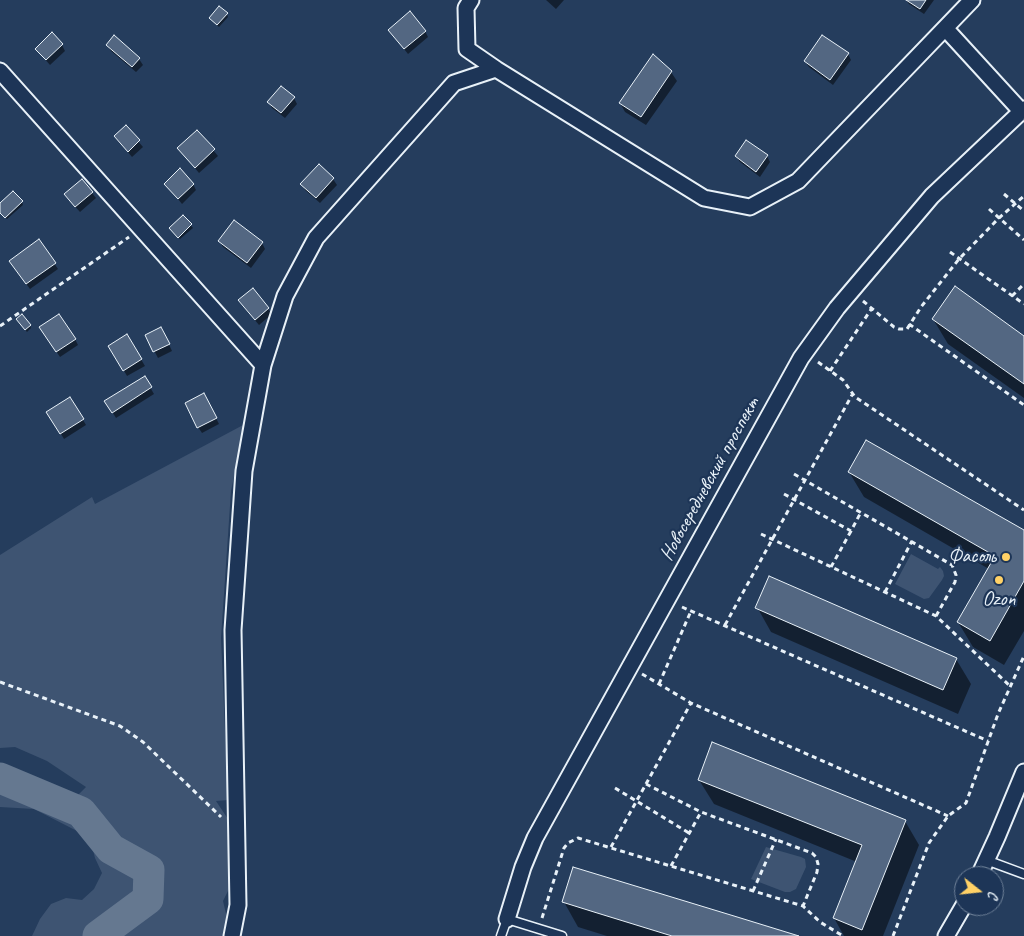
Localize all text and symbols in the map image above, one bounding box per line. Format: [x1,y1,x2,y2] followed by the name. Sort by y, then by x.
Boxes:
[655,393,765,565] street label: Новосередневский проспект
[948,545,996,569] place label: Фасоль
[1000,551,1012,563] marker: Фасоль
[993,574,1005,586] marker: Ozon
[983,588,1015,612] place label: Ozon
[954,866,1004,916] north arrow
[984,889,1002,901] text: С

